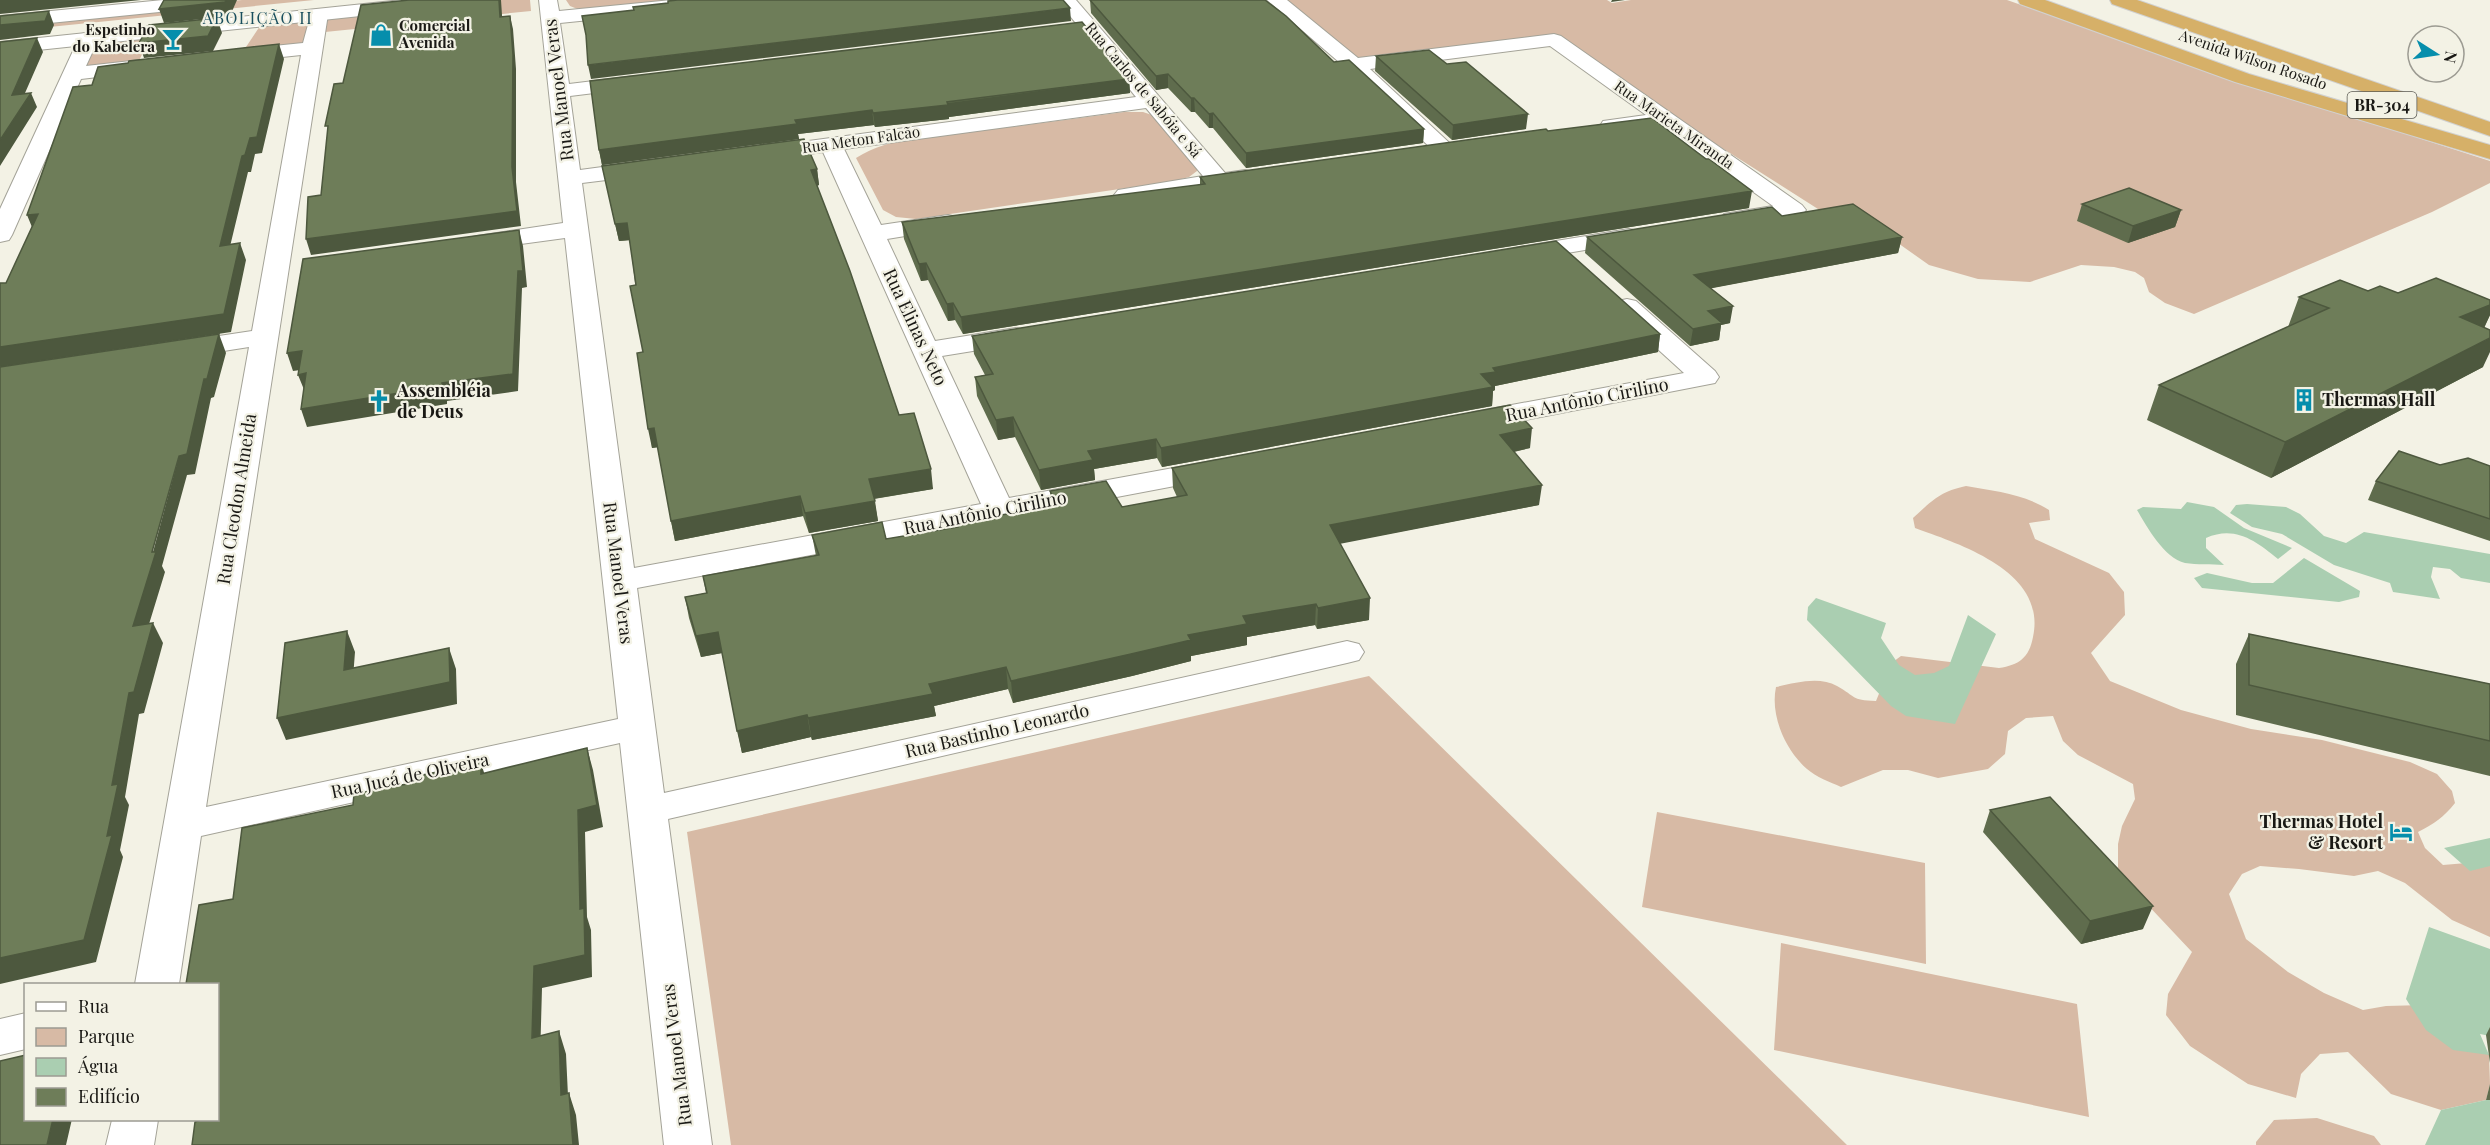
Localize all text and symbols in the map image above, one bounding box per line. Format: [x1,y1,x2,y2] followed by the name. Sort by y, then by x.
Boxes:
[202,7,313,28] district label: ABOLIÇÃO II
[398,15,471,52] place label: Comercial Avenida
[1081,17,1207,162] street label: Rua Carlos de Sabóia e Sá
[537,18,579,163] street label: Rua Manoel Veras
[72,19,155,56] place label: Espetinho do Kabelera
[368,22,394,48] shop icon: Comercial Avenida
[2176,24,2330,94] street label: Avenida Wilson Rosado
[2406,24,2466,84] north arrow
[160,26,186,52] bar icon: Espetinho do Kabelera
[2440,49,2463,65] text: N
[1611,75,1739,173] street label: Rua Marieta Miranda
[2348,92,2416,118] road number: BR-304
[801,121,921,157] street label: Rua Meton Falcão
[878,264,954,389] street label: Rua Elinas Neto
[1503,371,1670,427] street label: Rua Antônio Cirilino
[396,378,491,423] place label: Assembléia de Deus
[2291,387,2317,413] building icon: Thermas Hall
[2322,387,2436,411] place label: Thermas Hall
[366,388,392,414] church icon: Assembléia de Deus
[211,412,261,586] street label: Rua Cleodon Almeida
[901,484,1068,540] street label: Rua Antônio Cirilino
[598,500,640,645] street label: Rua Manoel Veras
[902,697,1091,763] street label: Rua Bastinho Leonardo
[329,747,491,803] street label: Rua Jucá de Oliveira
[2259,809,2384,854] place label: Thermas Hotel & Resort
[2388,819,2414,845] hotel icon: Thermas Hotel & Resort
[24,983,219,1121] legend
[655,983,697,1128] street label: Rua Manoel Veras
[78,994,109,1018] text: Rua
[78,1024,135,1048] text: Parque
[77,1054,118,1078] text: Água
[78,1084,140,1108] text: Edifício

